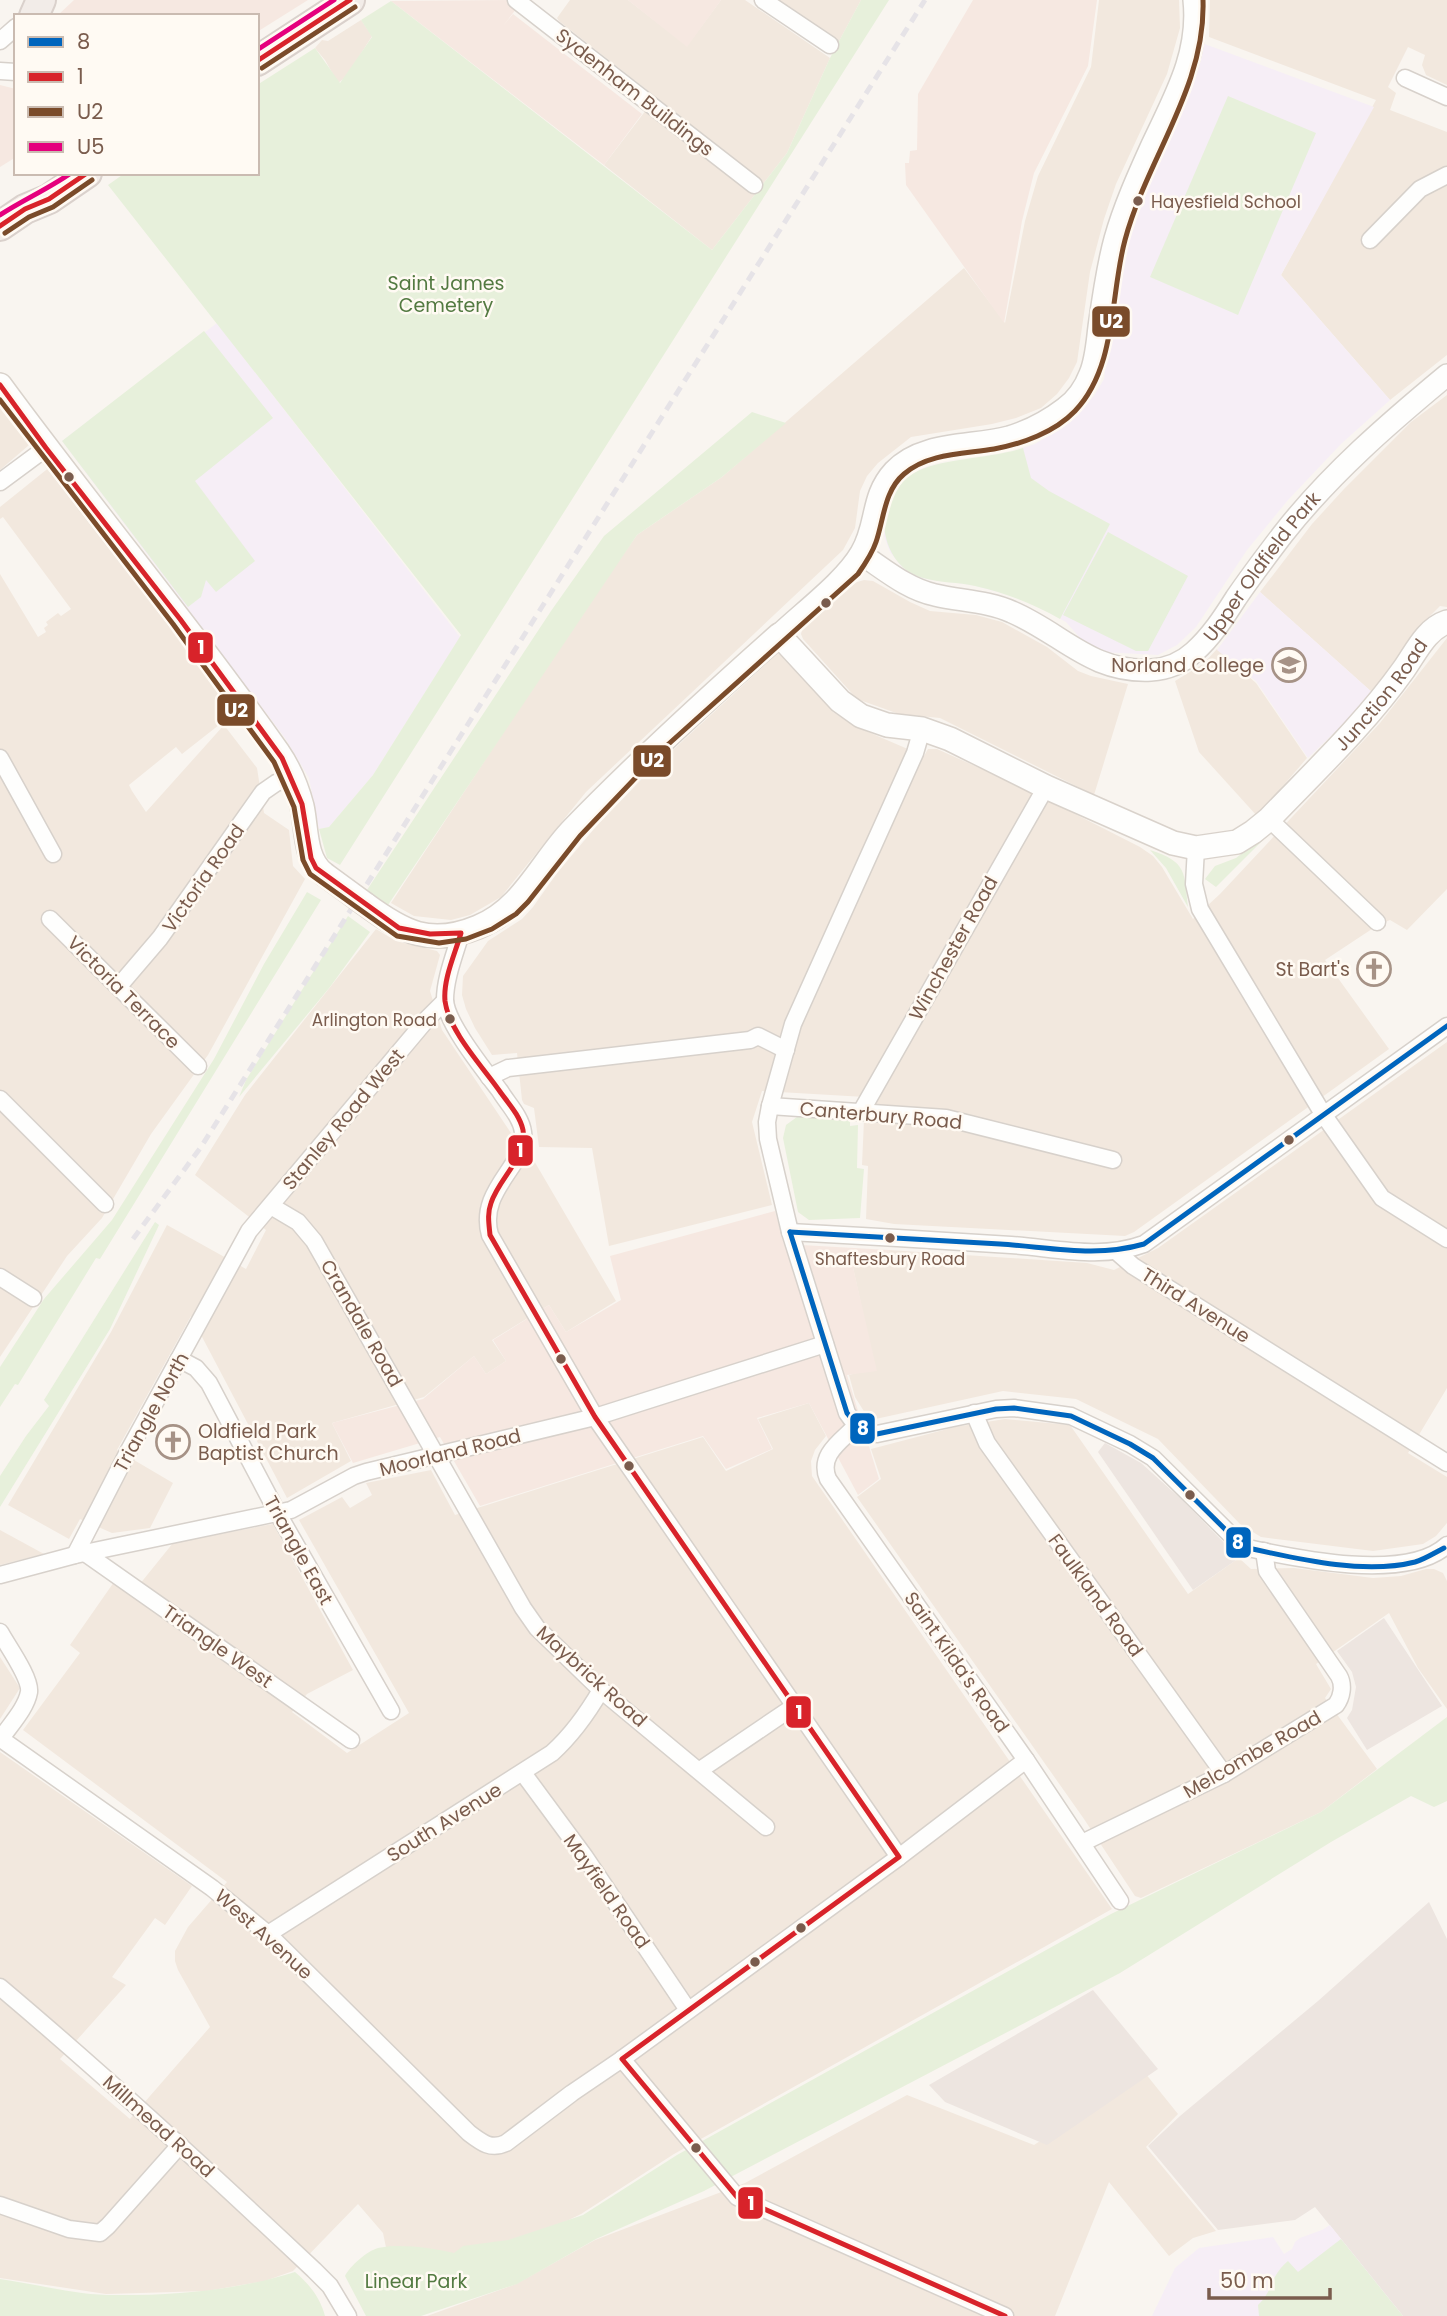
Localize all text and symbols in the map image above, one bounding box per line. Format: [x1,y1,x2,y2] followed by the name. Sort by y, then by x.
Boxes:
[14,14,259,175] legend
[550,22,719,163] street label: Sydenham Buildings
[77,27,90,56] text: 8
[77,62,84,91] text: 1
[77,97,103,126] text: U2
[77,132,104,161] text: U5
[1151,190,1301,214] place label: Hayesfield School
[1131,194,1145,208] marker: Hayesfield School
[387,270,505,319] park label: Saint James Cemetery
[1091,305,1131,338] line badge: U2
[1099,308,1123,335] text: U2
[62,470,76,484] unlabelled marker
[1197,486,1327,648] street label: Upper Oldfield Park
[819,596,833,610] unlabelled marker
[187,631,214,664] line badge: 1
[1329,633,1434,757] street label: Junction Road
[197,634,205,661] text: 1
[1270,646,1308,684] school or university icon: Norland College
[1111,652,1264,679] place label: Norland College
[216,693,256,727] line badge: U2
[224,697,248,724] text: U2
[632,744,672,778] line badge: U2
[640,747,664,774] text: U2
[156,818,251,938] street label: Victoria Road
[903,871,1004,1025] street label: Winchester Road
[61,930,186,1055] street label: Victoria Terrace
[1355,950,1393,988] church icon: St Bart's
[1275,956,1350,983] place label: St Bart's
[312,1008,437,1032] place label: Arlington Road
[443,1012,457,1026] marker: Arlington Road
[276,1043,411,1196] street label: Stanley Road West
[799,1095,963,1136] street label: Canterbury Road
[1282,1133,1296,1147] unlabelled marker
[507,1134,534,1167] line badge: 1
[516,1137,524,1164] text: 1
[883,1231,897,1245] marker: Shaftesbury Road
[815,1247,965,1271] place label: Shaftesbury Road
[314,1254,409,1392] street label: Crandale Road
[1136,1261,1255,1350] street label: Third Avenue
[107,1347,196,1477] street label: Triangle North
[554,1352,568,1366] unlabelled marker
[849,1412,876,1445] line badge: 8
[857,1415,869,1442] text: 8
[198,1418,339,1467] place label: Oldfield Park Baptist Church
[377,1422,524,1483] street label: Moorland Road
[154,1423,192,1461] church icon: Oldfield Park Baptist Church
[622,1459,636,1473] unlabelled marker
[1183,1488,1197,1502] unlabelled marker
[257,1491,340,1610] street label: Triangle East
[1225,1526,1252,1559] line badge: 8
[1042,1528,1149,1662] street label: Faulkland Road
[1232,1529,1244,1556] text: 8
[898,1586,1015,1738] street label: Saint Kilda's Road
[157,1598,278,1694] street label: Triangle West
[531,1619,653,1733] street label: Maybrick Road
[785,1695,812,1729] line badge: 1
[795,1699,803,1726] text: 1
[1178,1704,1326,1805] street label: Melcombe Road
[382,1776,507,1869] street label: South Avenue
[557,1828,656,1954] street label: Mayfield Road
[209,1883,319,1986] street label: West Avenue
[794,1921,808,1935] unlabelled marker
[748,1955,762,1969] unlabelled marker
[97,2069,220,2184] street label: Millmead Road
[689,2141,703,2155] unlabelled marker
[737,2186,764,2220] line badge: 1
[747,2190,755,2217] text: 1
[1209,2256,1330,2300] scale bar
[1220,2266,1274,2295] text: 50 m
[365,2268,467,2295] park label: Linear Park

